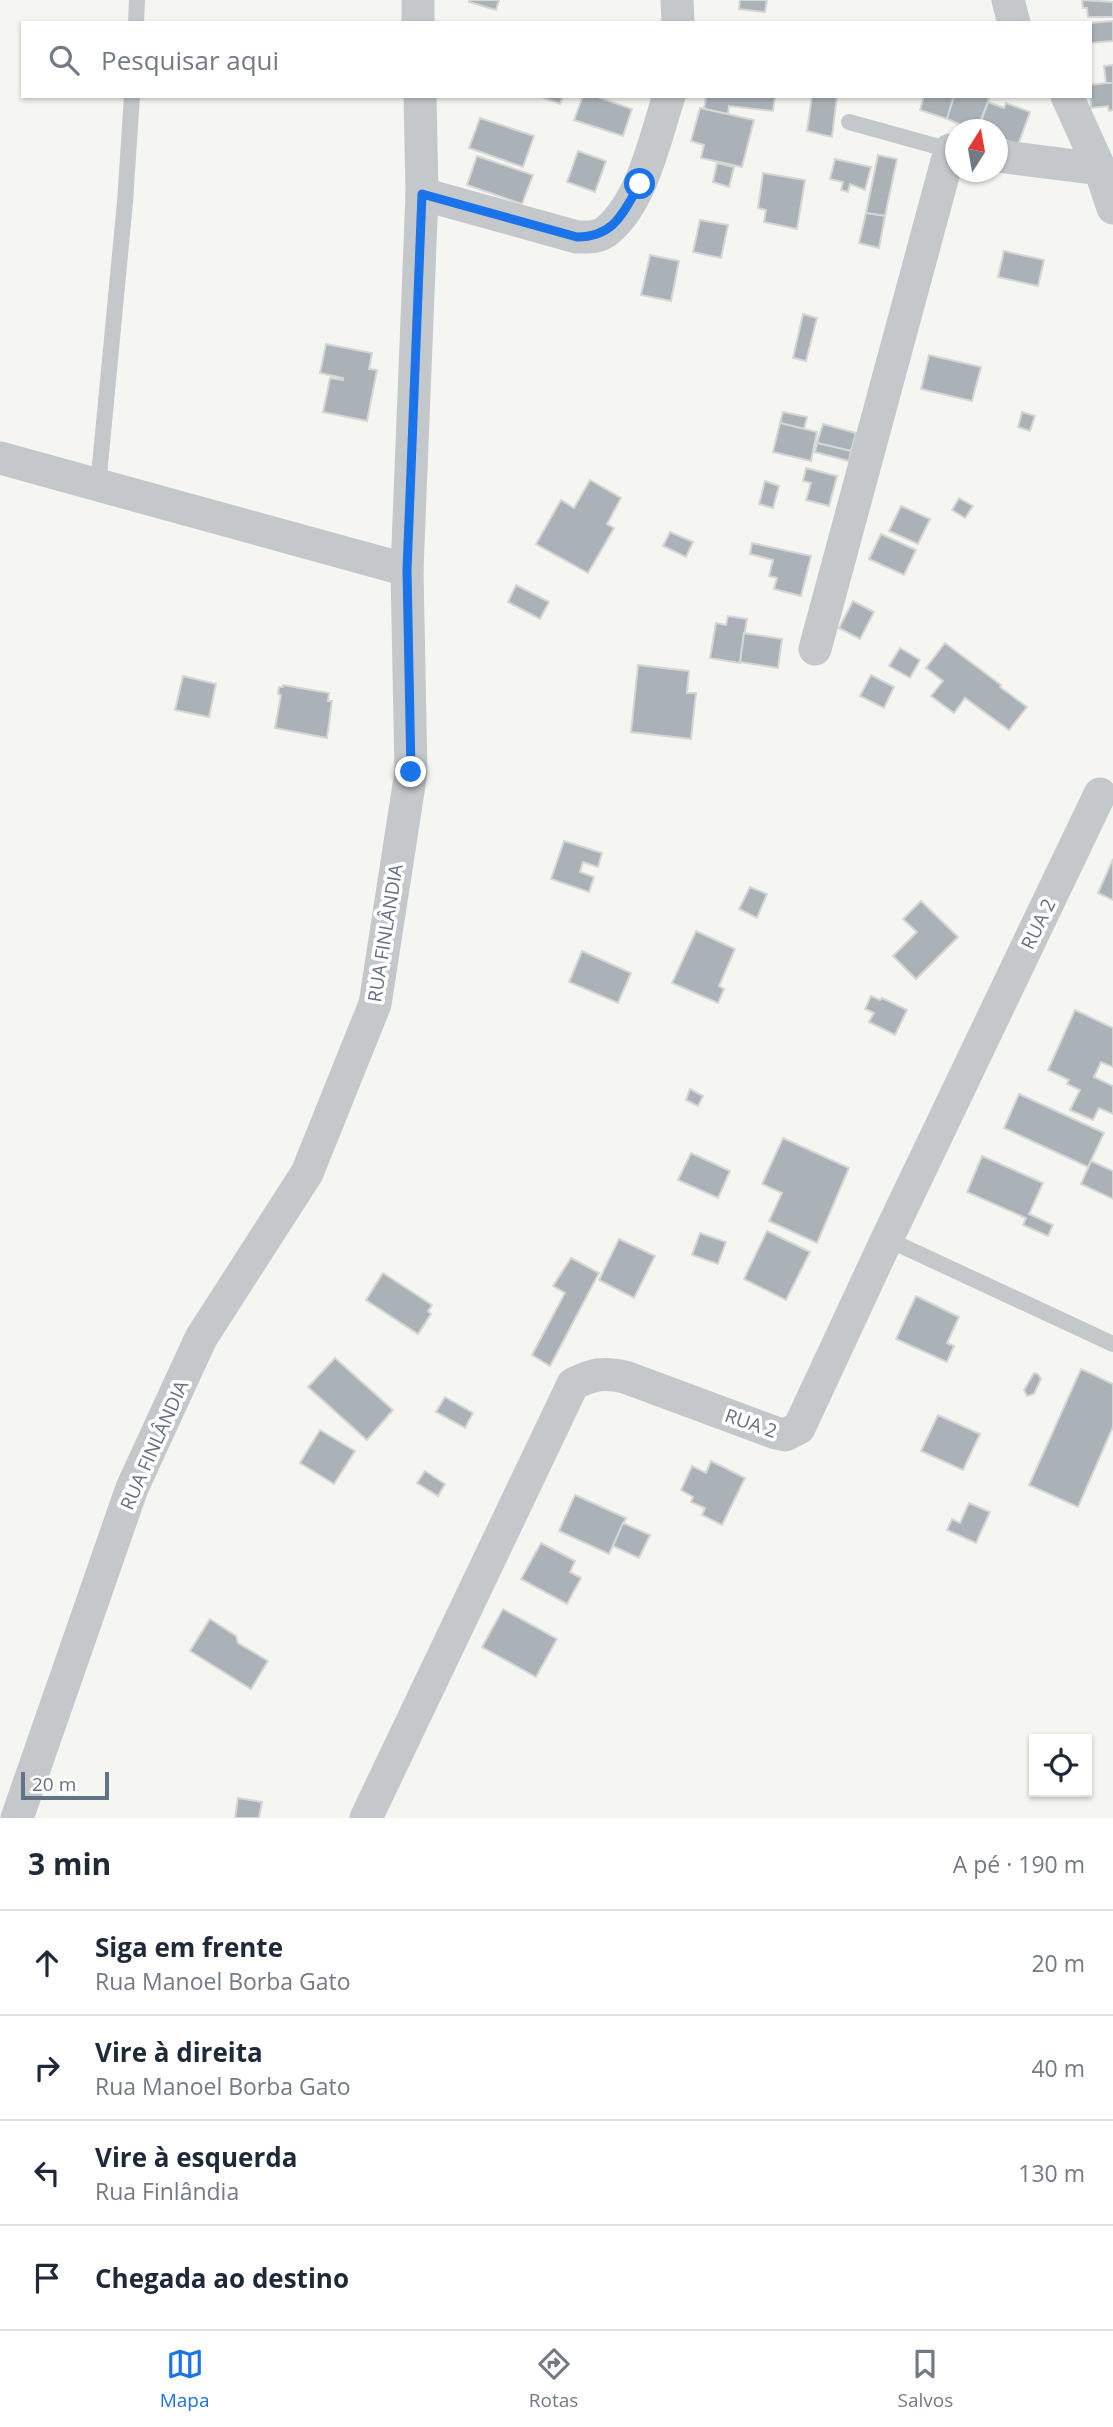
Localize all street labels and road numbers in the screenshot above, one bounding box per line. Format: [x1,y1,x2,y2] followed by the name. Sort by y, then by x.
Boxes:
[361,862,409,1004] street label: RUA FINLÂNDIA
[1015,894,1061,954] street label: RUA 2
[114,1376,194,1514] street label: RUA FINLÂNDIA
[722,1402,780,1444] street label: RUA 2

